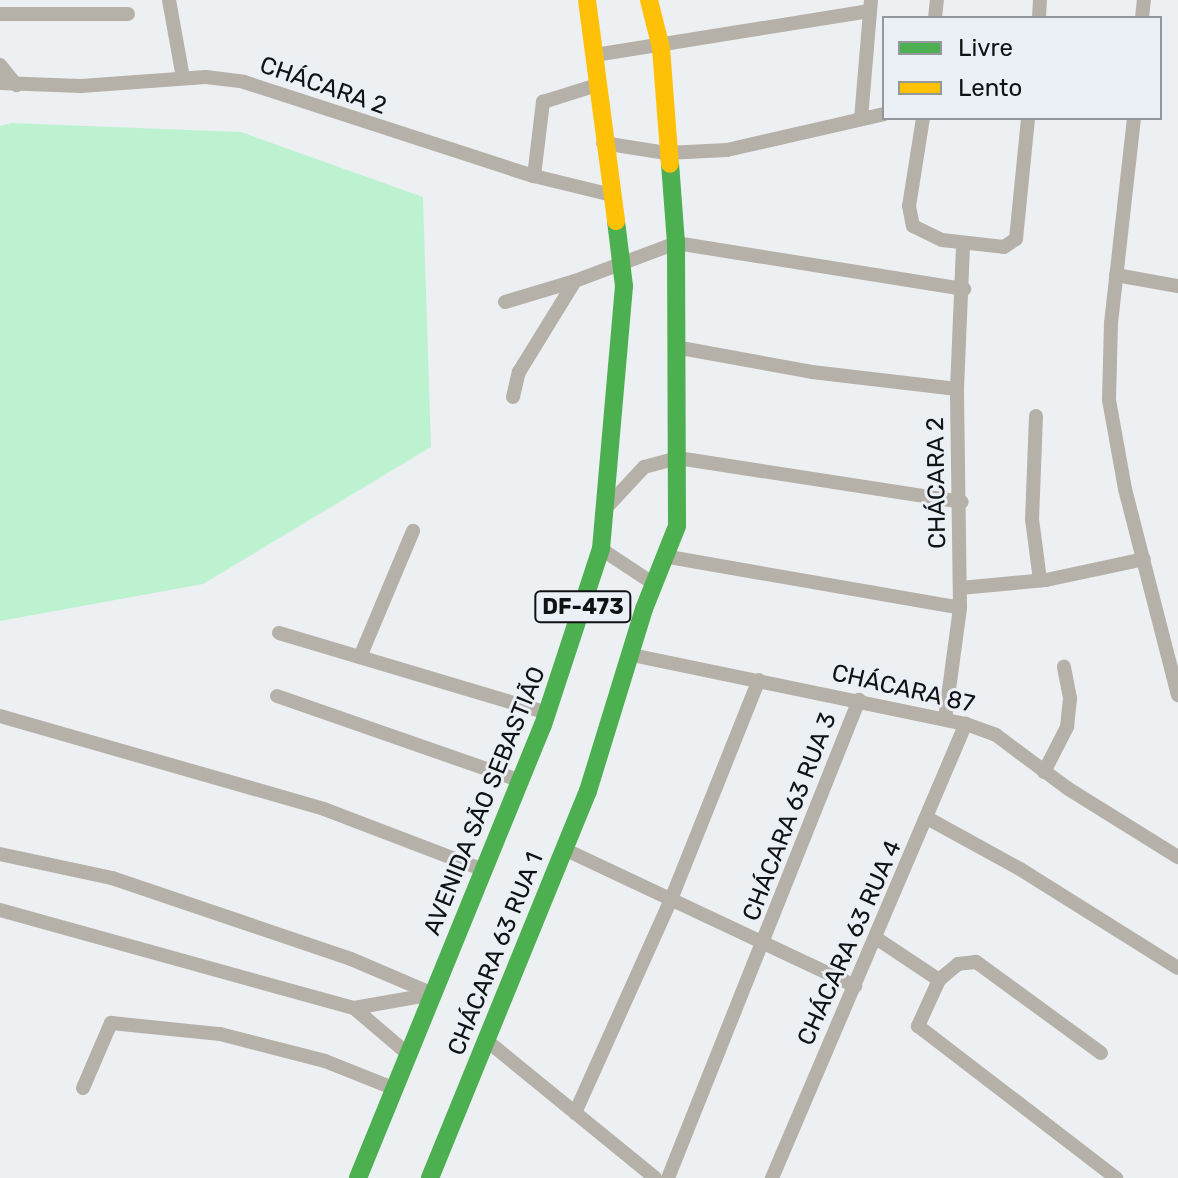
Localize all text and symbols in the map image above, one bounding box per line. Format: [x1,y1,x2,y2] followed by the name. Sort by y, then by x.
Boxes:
[882,16,1162,120] legend
[958,34,1013,62] text: Livre
[256,51,390,121] street label: CHÁCARA 2
[958,74,1022,102] text: Lento
[921,416,953,550] street label: CHÁCARA 2
[533,589,633,625] road number: DF-473
[829,659,977,719] street label: CHÁCARA 87
[418,662,552,940] street label: AVENIDA SÃO SEBASTIÃO
[737,708,843,926] street label: CHÁCARA 63 RUA 3
[792,836,908,1050] street label: CHÁCARA 63 RUA 4
[442,848,550,1060] street label: CHÁCARA 63 RUA 1

